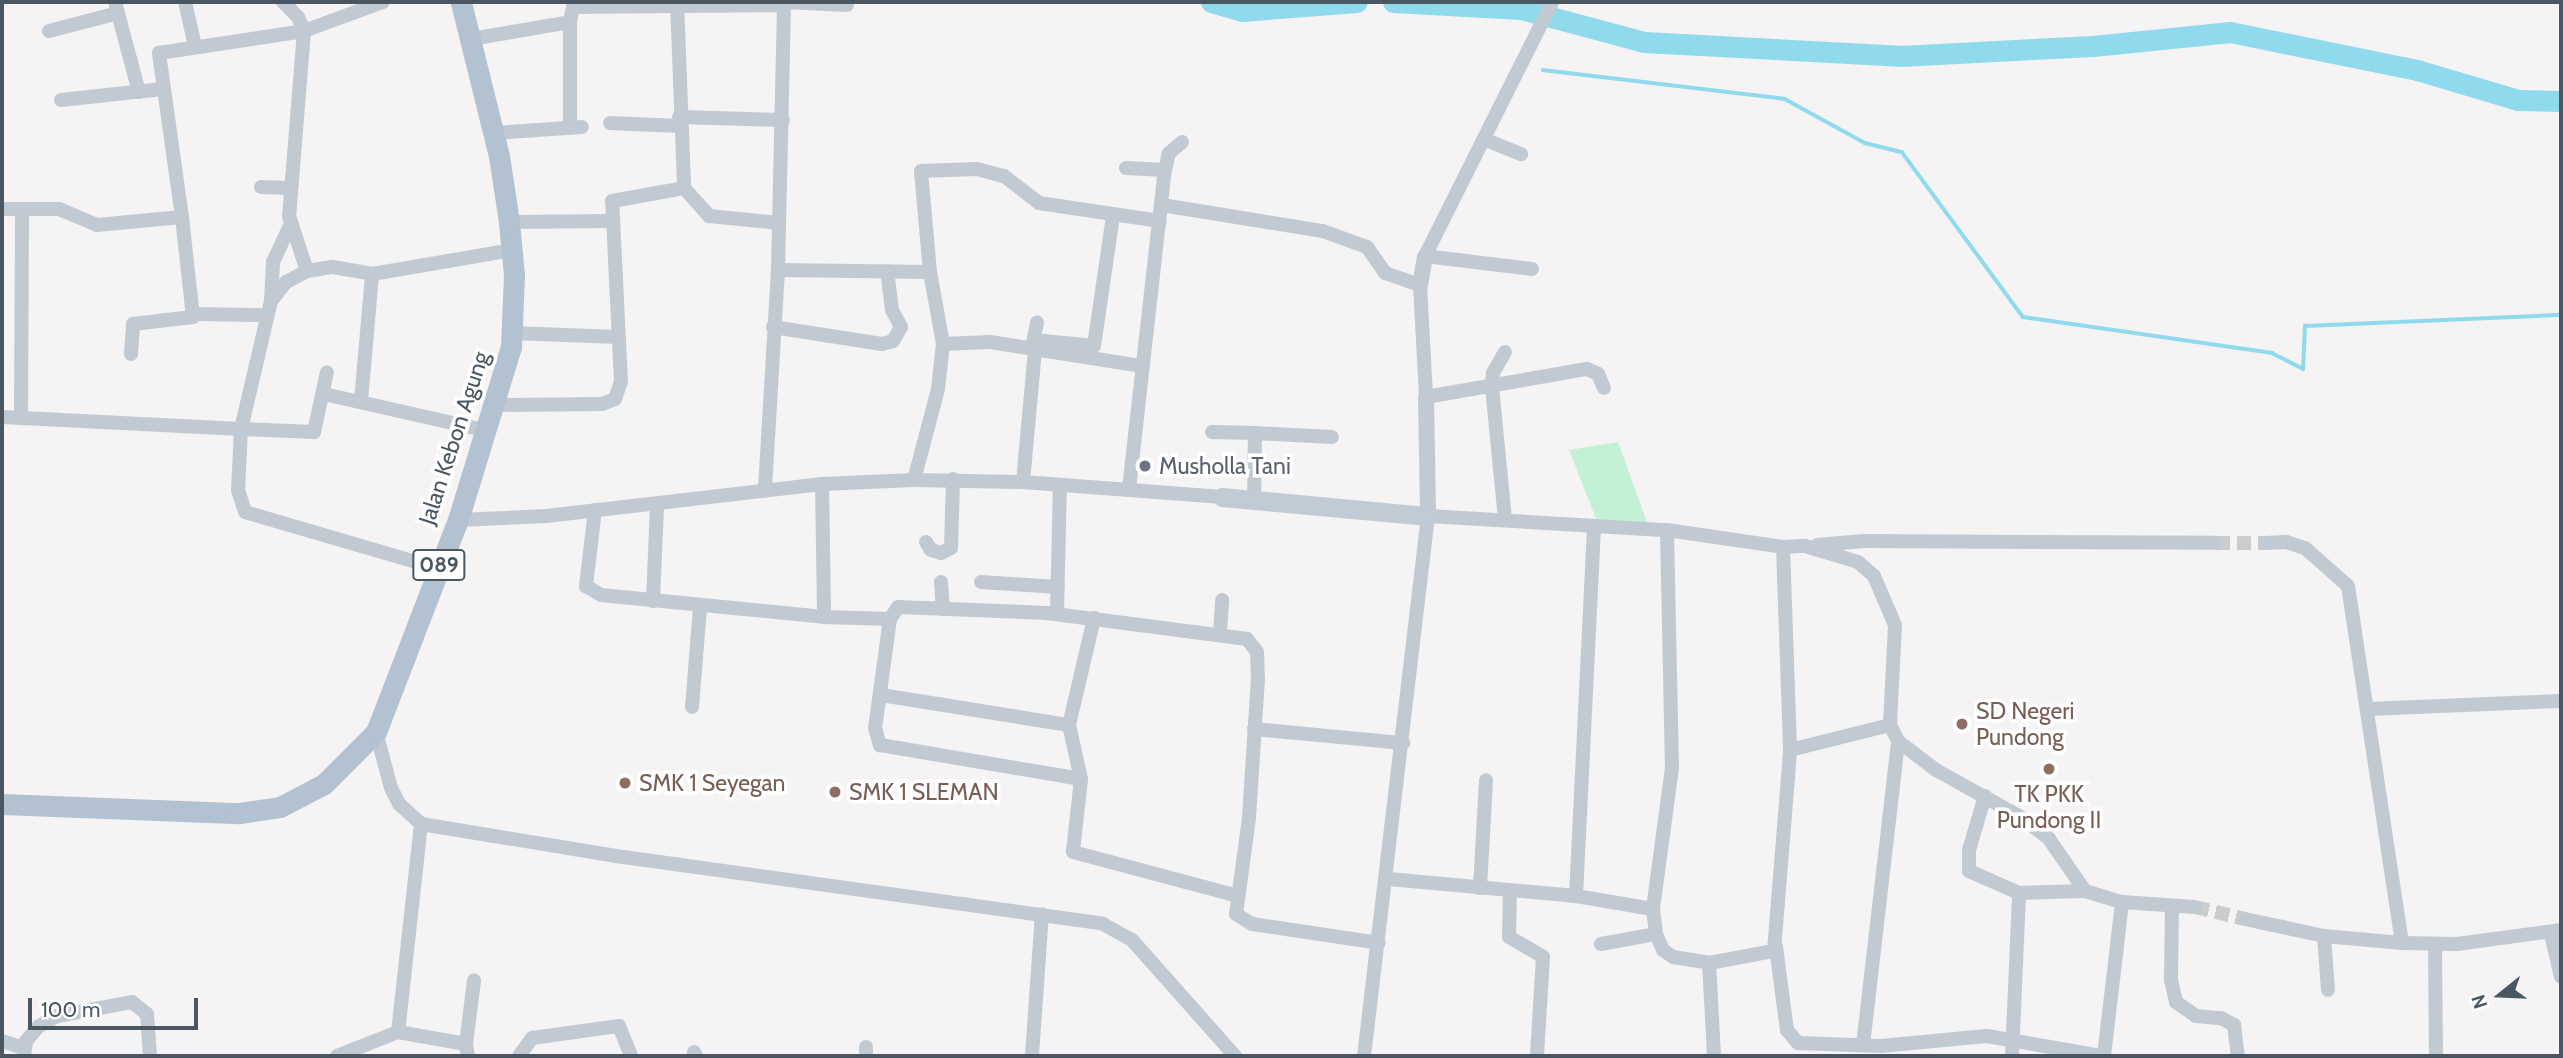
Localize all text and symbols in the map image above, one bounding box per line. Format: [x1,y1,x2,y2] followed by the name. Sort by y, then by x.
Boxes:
[413,348,495,528] street label: Jalan Kebon Agung
[1159,452,1291,480] place label: Musholla Tani
[1137,458,1153,474] marker: Musholla Tani
[411,548,467,582] road number: 089
[1976,697,2074,751] place label: SD Negeri Pundong
[1954,716,1970,732] marker: SD Negeri Pundong
[2041,761,2057,777] marker: TK PKK Pundong II
[639,769,785,797] place label: SMK 1 Seyegan
[617,775,633,791] marker: SMK 1 Seyegan
[849,778,999,806] place label: SMK 1 SLEMAN
[1997,780,2101,834] place label: TK PKK Pundong II
[827,784,843,800] marker: SMK 1 SLEMAN
[2465,960,2535,1030] north arrow
[32,984,201,1028] scale bar
[2467,992,2493,1012] text: N
[41,997,100,1022] text: 100 m

